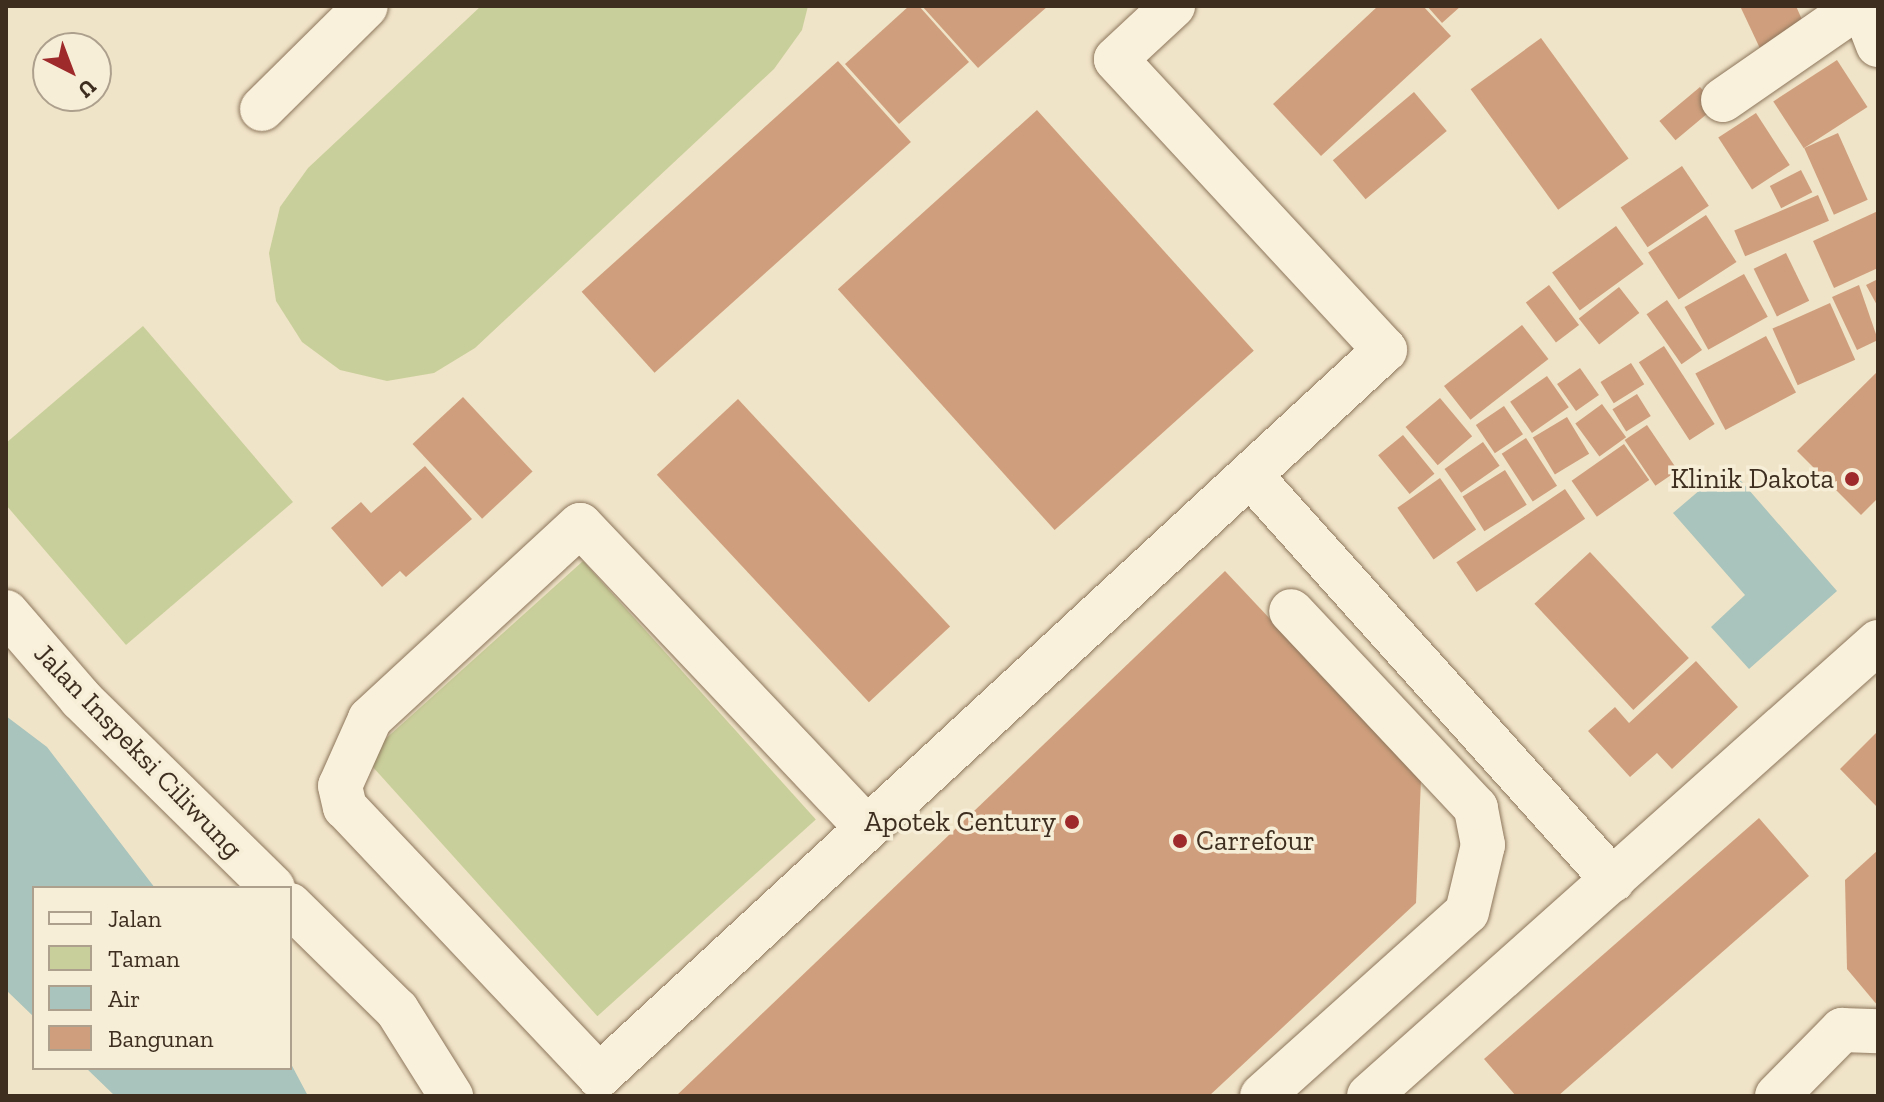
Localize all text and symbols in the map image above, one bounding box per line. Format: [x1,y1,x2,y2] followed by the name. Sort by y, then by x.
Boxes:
[32,32,112,112] north arrow
[72,73,102,104] text: U
[1670,462,1834,496] place label: Klinik Dakota
[1841,468,1863,490] marker: Klinik Dakota
[27,637,249,865] street label: Jalan Inspeksi Ciliwung
[864,805,1056,839] place label: Apotek Century
[1063,813,1081,831] marker: Apotek Century
[1196,824,1315,858] place label: Carrefour
[1171,832,1189,850] marker: Carrefour
[32,886,292,1070] legend
[108,904,162,933] text: Jalan
[108,944,180,973] text: Taman
[108,984,140,1013] text: Air
[108,1024,214,1053] text: Bangunan

